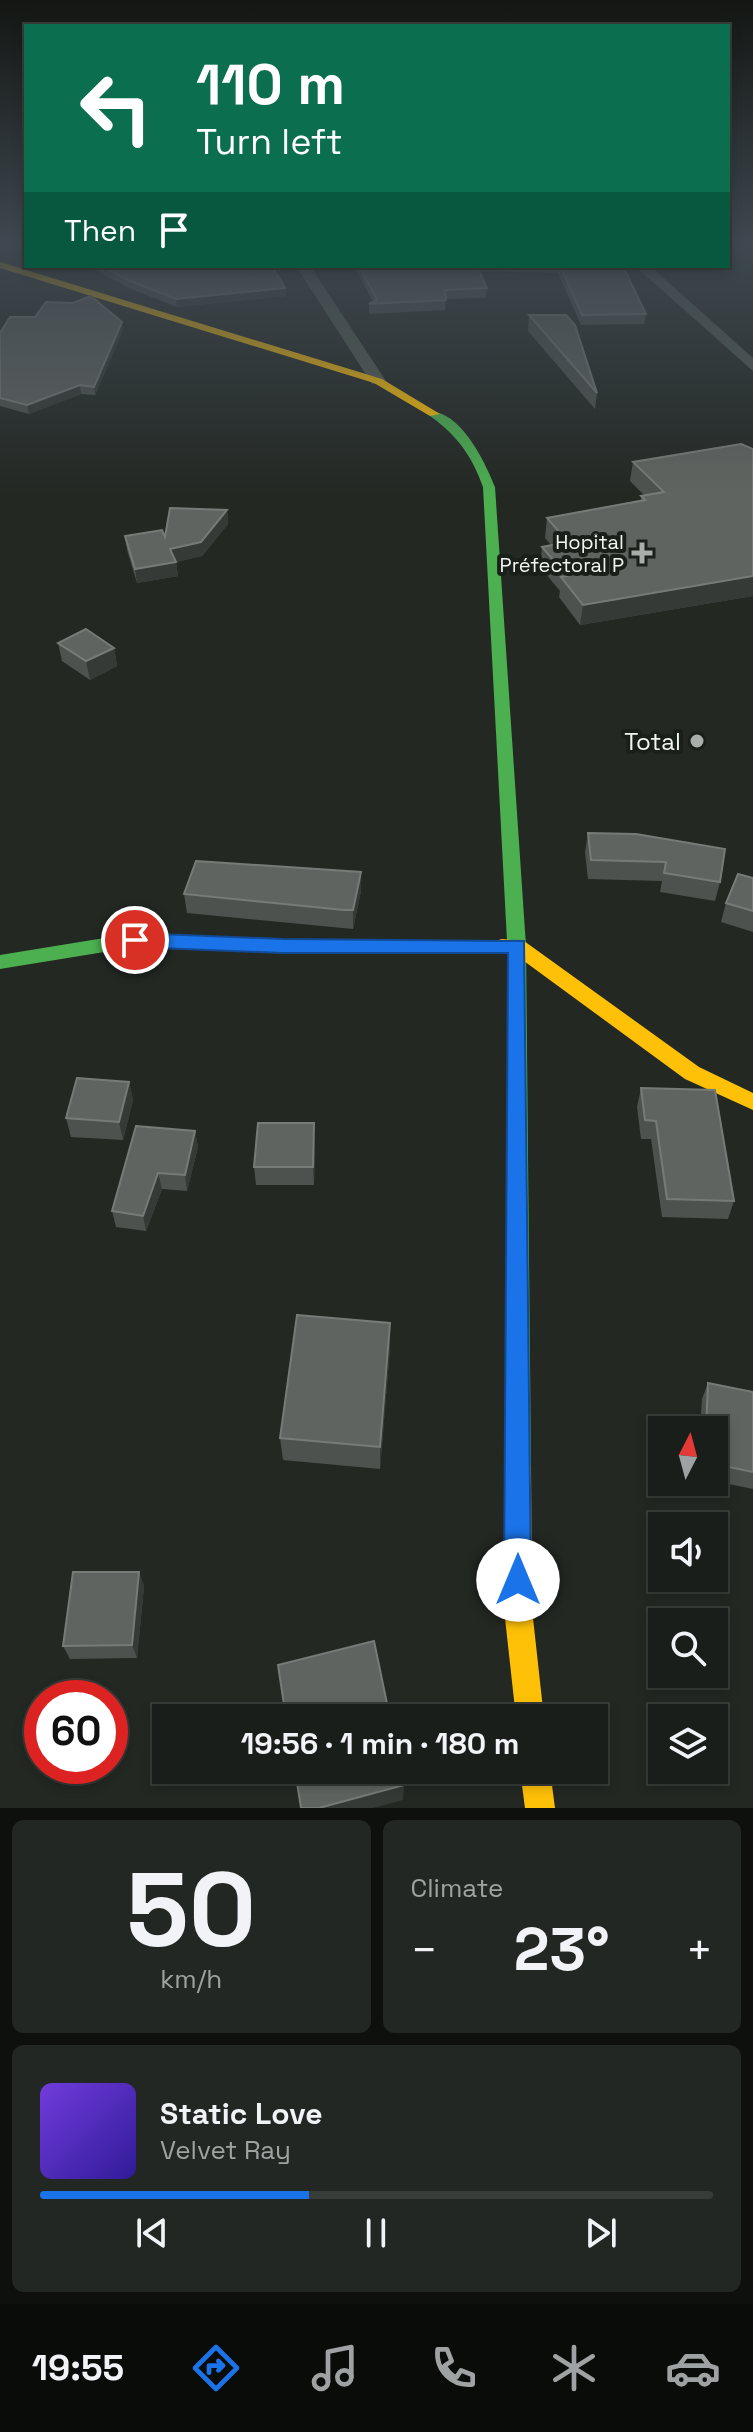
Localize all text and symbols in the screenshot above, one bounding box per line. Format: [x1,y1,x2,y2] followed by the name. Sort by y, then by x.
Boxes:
[196,49,345,120] text: 110 m
[64,56,168,160] icon: left
[196,119,343,165] text: Turn left
[152,208,196,252] icon: arrive
[64,211,136,250] text: Then
[500,529,624,578] place label: Hopital Préfectoral P
[631,542,653,564] marker: Hopital Préfectoral P
[624,726,681,757] place label: Total
[688,732,706,750] marker: Total
[101,906,169,974] pin
[113,918,157,962] icon: arrive
[648,1416,728,1496] north arrow
[648,1416,728,1784] map controls
[648,1512,728,1592] button: sound
[476,1538,560,1622] position arrow
[648,1608,728,1688] button: search
[24,1680,128,1784] speed limit sign: 60
[648,1704,728,1784] button: layers
[241,1724,519,1763] text: 19:56 · 1 min · 180 m
[126,1844,256,1976] text: 50
[411,1871,503,1905] text: Climate
[514,1911,610,1988] text: 23°
[411,1922,438,1978] text: −
[686,1922,713,1978] text: +
[160,1962,222,1996] text: km/h
[160,2094,323,2133] text: Static Love
[160,2133,291,2167] text: Velvet Ray
[130,2211,174,2255] icon: previous
[354,2211,398,2255] icon: pause
[579,2211,623,2255] icon: next
[188,2340,244,2396] icon: directions
[307,2340,363,2396] icon: music
[426,2340,482,2396] icon: phone
[546,2340,602,2396] icon: climate
[665,2340,721,2396] icon: car
[32,2345,124,2391] text: 19:55

